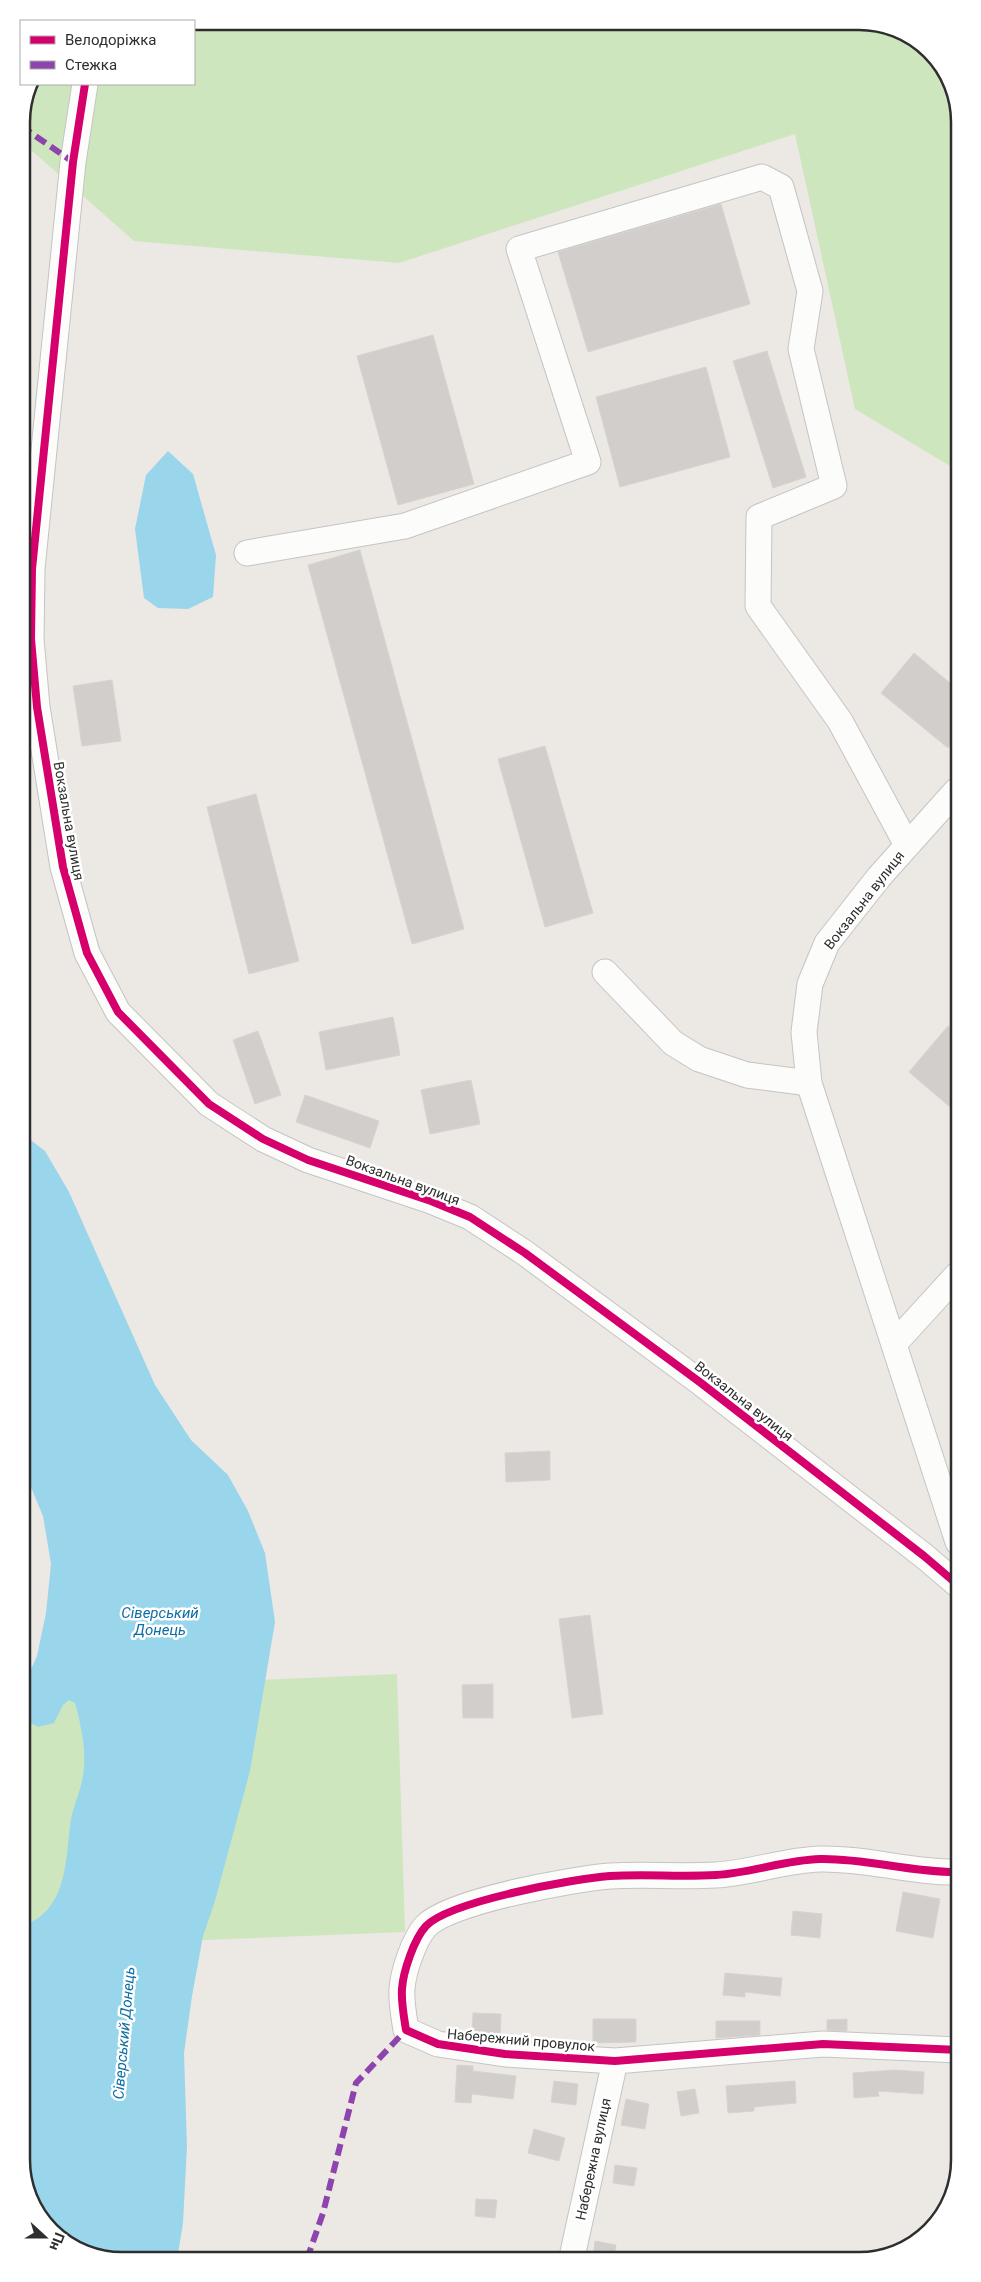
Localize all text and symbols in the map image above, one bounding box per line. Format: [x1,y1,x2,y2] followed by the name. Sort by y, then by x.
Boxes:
[20,20,195,85] legend
[65,31,156,49] text: Велодоріжка
[65,56,117,74] text: Стежка
[51,760,87,882] street label: Вокзальна вулиця
[821,848,907,952] street label: Вокзальна вулиця
[344,1152,462,1208] street label: Вокзальна вулиця
[692,1358,796,1444] street label: Вокзальна вулиця
[121,1604,199,1639] water label: Сіверський Донець
[109,1966,139,2100] water label: Сіверський Донець
[446,2026,596,2054] street label: Набережний провулок
[572,2096,614,2222] street label: Набережна вулиця
[20,2212,70,2262] north arrow
[46,2230,68,2253] text: Пн

